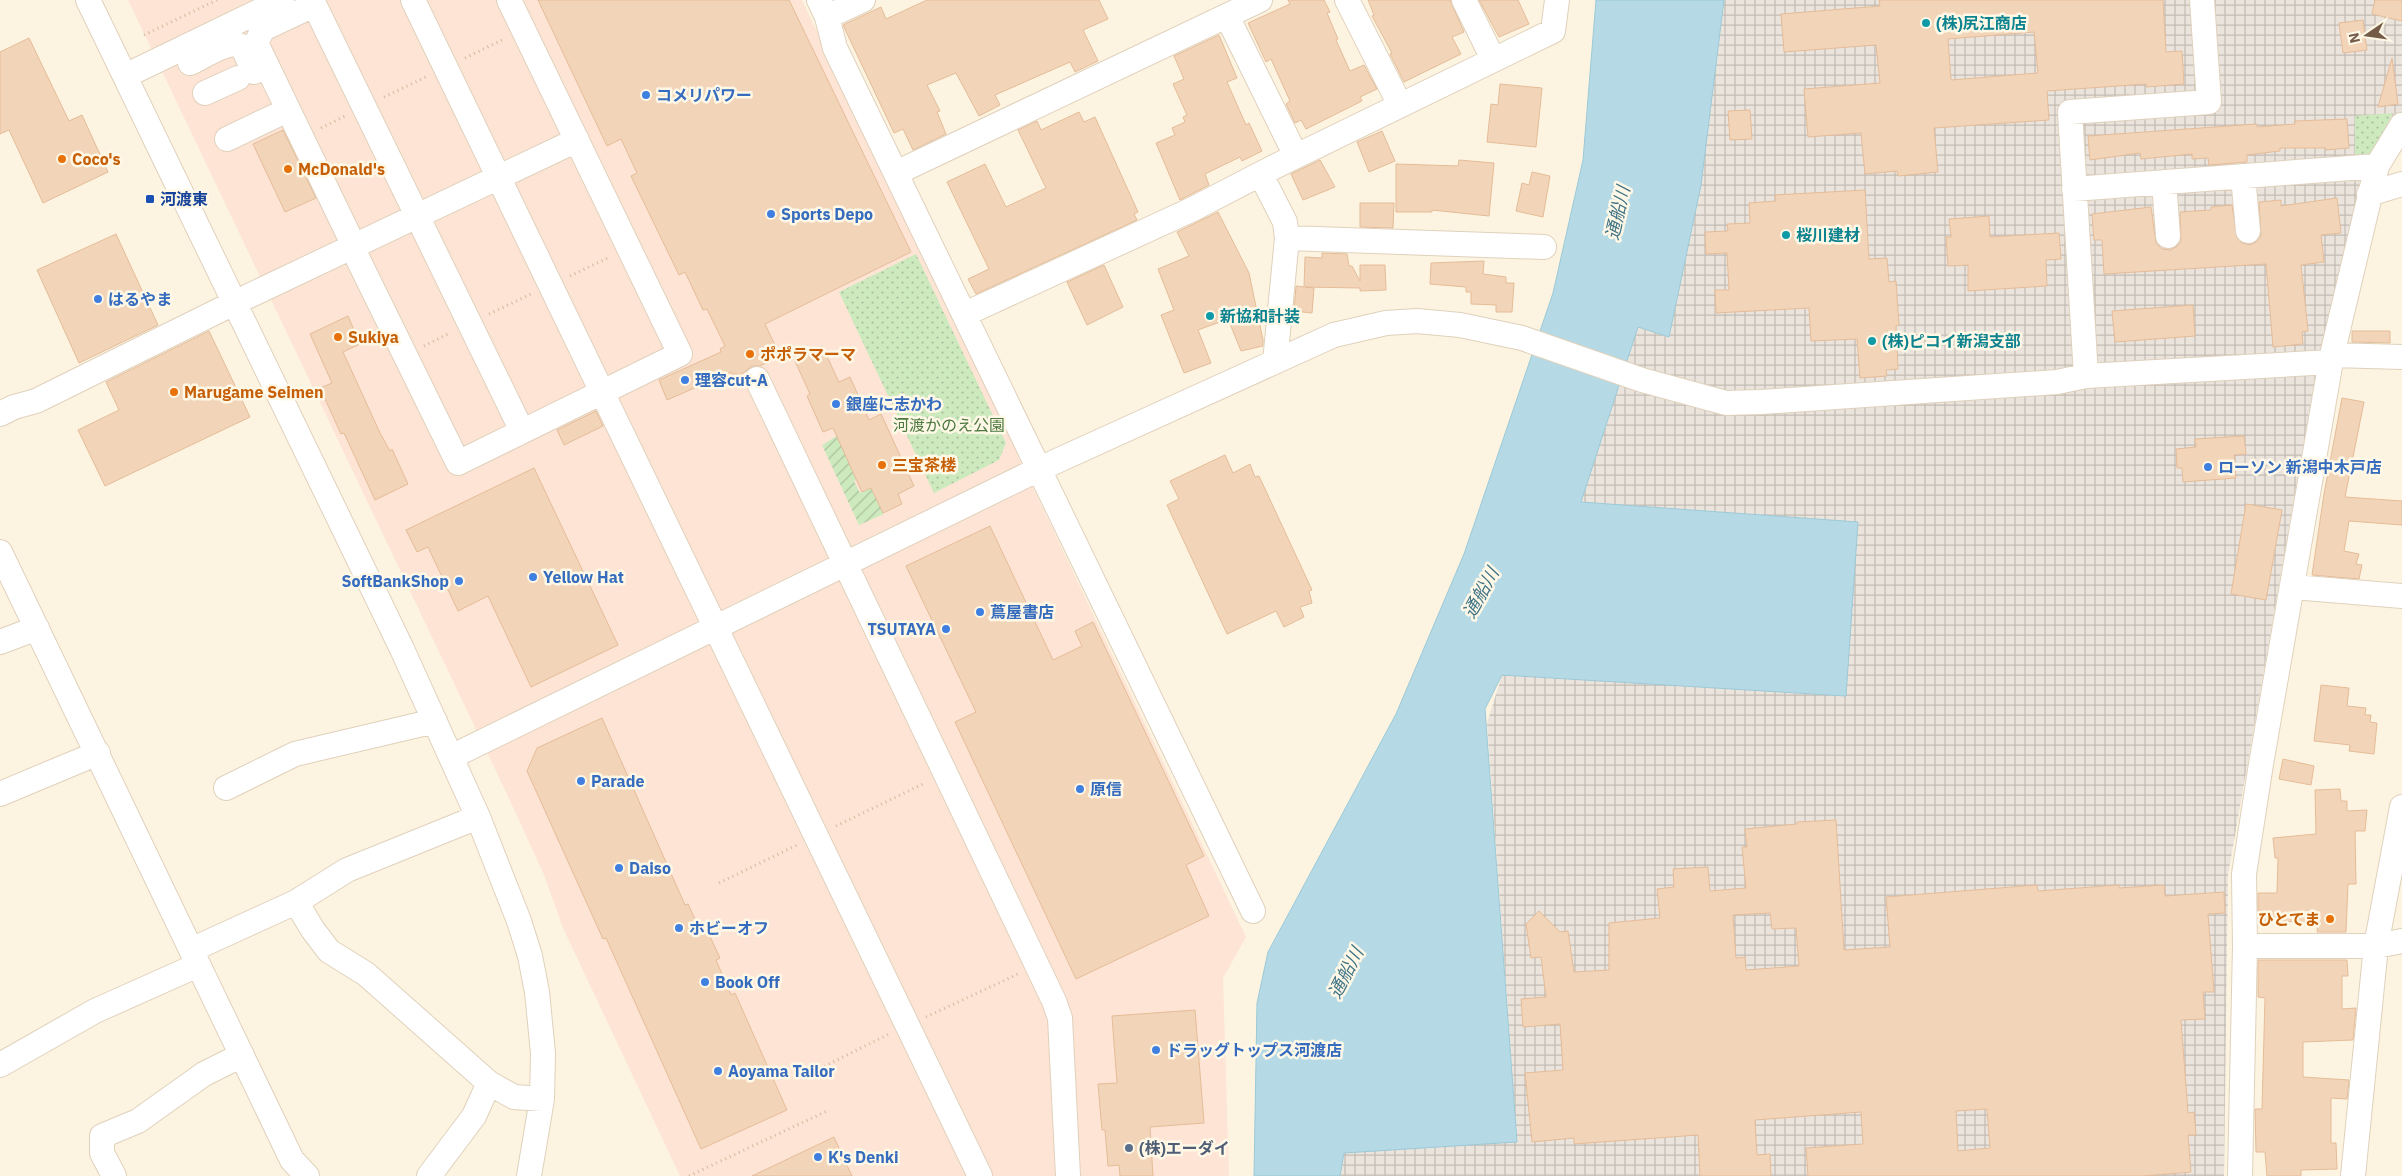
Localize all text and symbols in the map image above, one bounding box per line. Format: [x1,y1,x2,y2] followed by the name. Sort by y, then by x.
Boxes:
[2342,10,2392,60] north arrow
[1936,13,2027,33] place label: (株)尻江商店
[1920,17,1932,29] marker: (株)尻江商店
[2344,31,2364,45] text: N
[656,85,752,105] place label: コメリパワー
[640,89,652,101] marker: コメリパワー
[72,149,121,169] place label: Coco's
[56,153,68,165] marker: Coco's
[298,159,385,179] place label: McDonald's
[282,163,294,175] marker: McDonald's
[1600,182,1635,242] water label: 通船川
[160,189,208,209] place label: 河渡東
[144,193,156,205] marker: 河渡東
[781,204,873,224] place label: Sports Depo
[765,208,777,220] marker: Sports Depo
[1796,225,1860,245] place label: 桜川建材
[1780,229,1792,241] marker: 桜川建材
[108,289,172,309] place label: はるやま
[92,293,104,305] marker: はるやま
[1220,306,1300,326] place label: 新協和計装
[1204,310,1216,322] marker: 新協和計装
[348,327,399,347] place label: Sukiya
[332,331,344,343] marker: Sukiya
[1882,331,2021,351] place label: (株)ピコイ新潟支部
[1866,335,1878,347] marker: (株)ピコイ新潟支部
[760,344,856,364] place label: ポポラマーマ
[744,348,756,360] marker: ポポラマーマ
[695,370,768,390] place label: 理容cut-A
[679,374,691,386] marker: 理容cut-A
[184,382,324,402] place label: Marugame Seimen
[168,386,180,398] marker: Marugame Seimen
[846,394,942,414] place label: 銀座に志かわ
[830,398,842,410] marker: 銀座に志かわ
[893,415,1005,435] park label: 河渡かのえ公園
[892,455,957,475] place label: 三宝茶楼
[2218,457,2382,477] place label: ローソン 新潟中木戸店
[876,459,888,471] marker: 三宝茶楼
[2202,461,2214,473] marker: ローソン 新潟中木戸店
[1457,562,1505,622] water label: 通船川
[543,567,624,587] place label: Yellow Hat
[341,571,449,591] place label: SoftBankShop
[527,571,539,583] marker: Yellow Hat
[453,575,465,587] marker: SoftBankShop
[990,602,1054,622] place label: 蔦屋書店
[974,606,986,618] marker: 蔦屋書店
[867,619,936,639] place label: TSUTAYA
[940,623,952,635] marker: TSUTAYA
[591,771,644,791] place label: Parade
[575,775,587,787] marker: Parade
[1090,779,1122,799] place label: 原信
[1074,783,1086,795] marker: 原信
[629,858,671,878] place label: Daiso
[613,862,625,874] marker: Daiso
[2258,909,2320,929] place label: ひとてま
[2324,913,2336,925] marker: ひとてま
[689,918,769,938] place label: ホビーオフ
[673,922,685,934] marker: ホビーオフ
[1323,942,1369,1002] water label: 通船川
[715,972,780,992] place label: Book Off
[699,976,711,988] marker: Book Off
[1166,1040,1342,1060] place label: ドラッグトップス河渡店
[1150,1044,1162,1056] marker: ドラッグトップス河渡店
[728,1061,835,1081] place label: Aoyama Tailor
[712,1065,724,1077] marker: Aoyama Tailor
[1139,1138,1230,1158] place label: (株)エーダイ
[1123,1142,1135,1154] marker: (株)エーダイ
[828,1147,899,1167] place label: K's Denki
[812,1151,824,1163] marker: K's Denki

